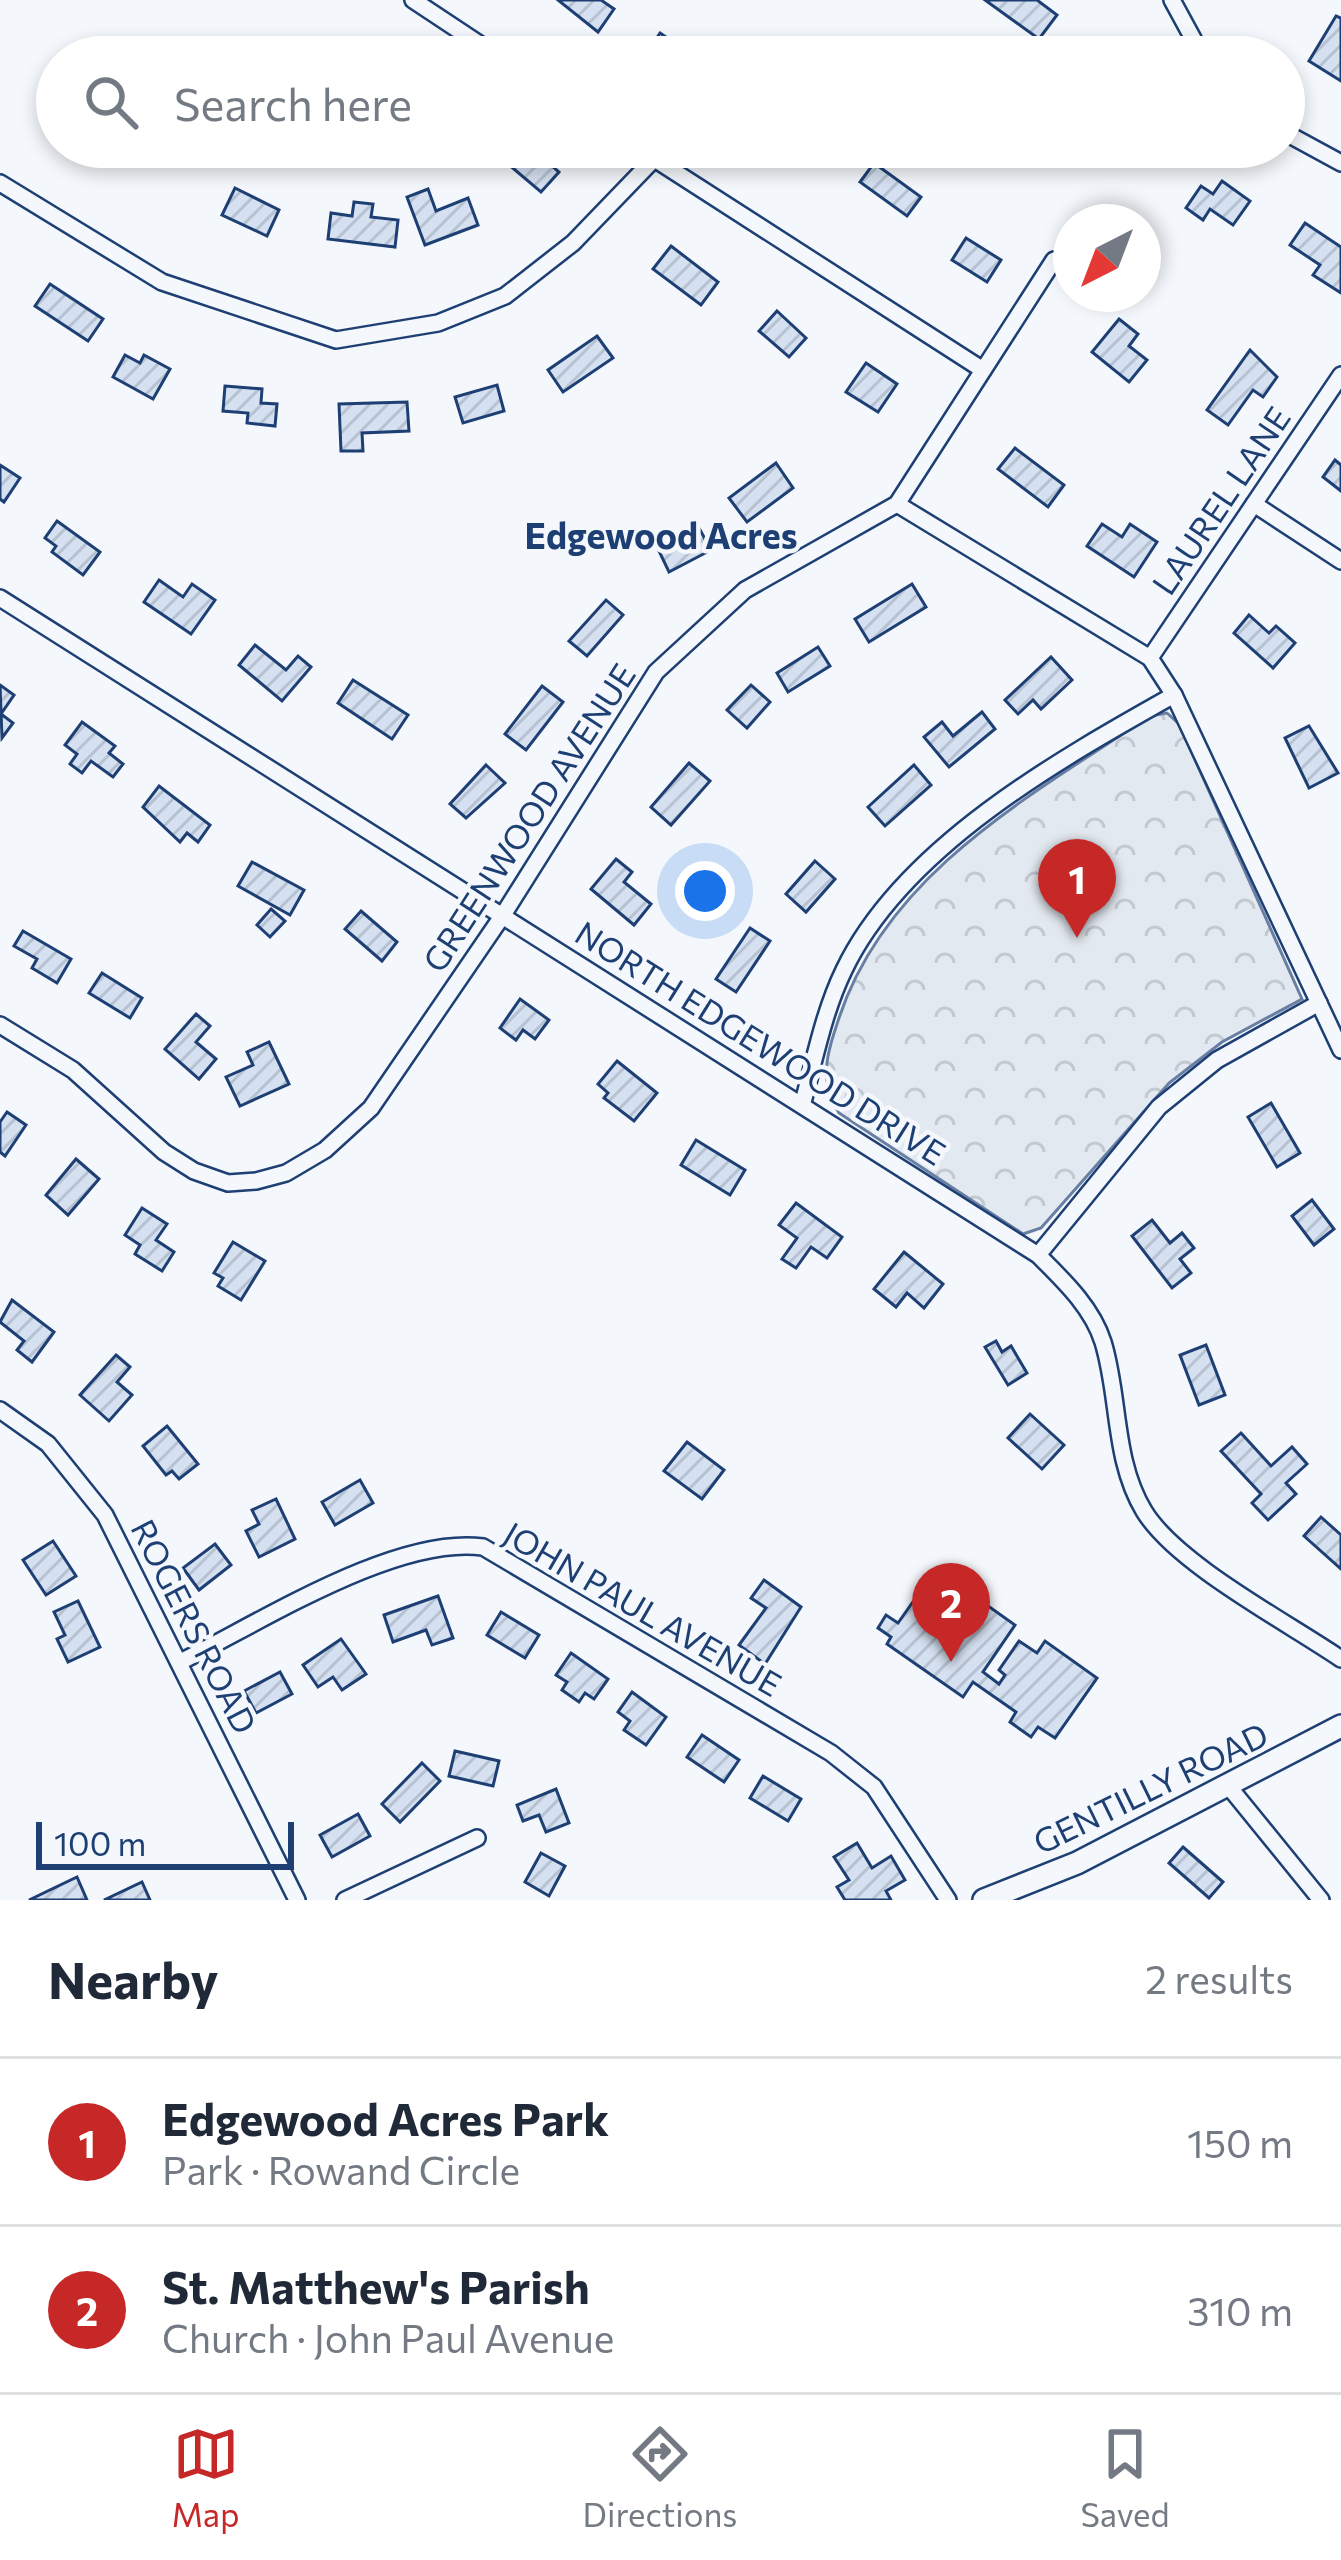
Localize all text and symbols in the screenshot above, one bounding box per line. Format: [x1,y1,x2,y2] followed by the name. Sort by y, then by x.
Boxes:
[36,36,1305,168] search box
[78,69,144,135] icon: search
[174,75,412,130] text: Search here
[1053,204,1161,312] north arrow
[1142,398,1298,602] street label: LAUREL LANE
[525,512,797,556] district label: Edgewood Acres
[413,655,643,979] street label: GREENWOOD AVENUE
[1038,839,1116,938] pin: 1
[675,861,735,921] your location
[568,911,954,1173] street label: NORTH EDGEWOOD DRIVE
[123,1512,267,1740] street label: ROGERS ROAD
[497,1512,789,1704] street label: JOHN PAUL AVENUE
[912,1563,990,1662] pin: 2
[1026,1713,1274,1861] street label: GENTILLY ROAD
[36,1816,294,1869] scale bar
[54,1822,146,1863] text: 100 m
[48,1947,218,2010] text: Nearby
[1145,1954,1293,2002] text: 2 results
[162,2090,609,2145] text: Edgewood Acres Park
[78,2118,96,2166] text: 1
[1187,2118,1293,2166] text: 150 m
[162,2145,520,2193] text: Park · Rowand Circle
[162,2258,590,2313] text: St. Matthew's Parish
[76,2286,98,2334] text: 2
[1187,2286,1293,2334] text: 310 m
[162,2313,614,2361] text: Church · John Paul Avenue
[172,2421,240,2534] tab: Map
[583,2421,737,2534] tab: Directions
[1080,2421,1169,2534] tab: Saved

